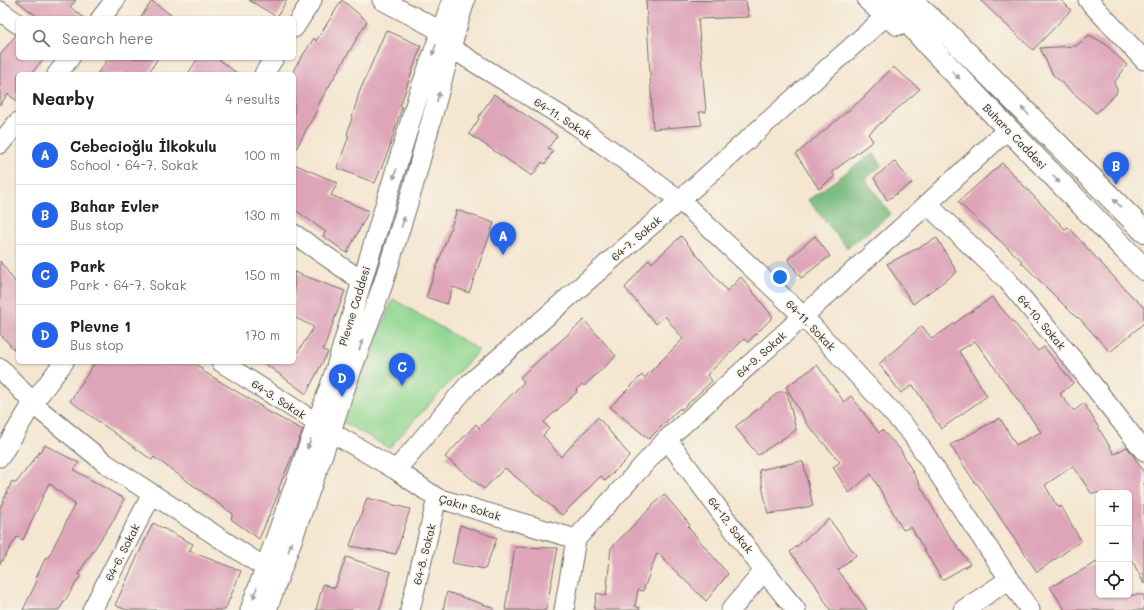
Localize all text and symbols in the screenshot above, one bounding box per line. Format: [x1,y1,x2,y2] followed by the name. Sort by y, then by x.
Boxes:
[16,16,296,60] search box
[30,27,52,49] icon: search
[62,28,153,48] text: Search here
[431,44,437,56] one-way arrow
[952,70,961,80] one-way arrow
[32,87,94,109] text: Nearby
[225,90,280,107] text: 4 results
[435,91,441,103] one-way arrow
[531,94,595,142] street label: 64-11. Sokak
[980,100,1050,172] street label: Buhara Caddesi
[1020,106,1030,116] one-way arrow
[70,136,217,156] text: Cebecioğlu İlkokulu
[40,146,50,163] text: A
[244,146,280,163] text: 100 m
[1103,152,1129,185] pin: B
[70,156,198,173] text: School · 64-7. Sokak
[391,168,397,180] one-way arrow
[1051,174,1061,184] one-way arrow
[70,196,159,216] text: Bahar Evler
[1112,198,1121,208] one-way arrow
[41,206,49,223] text: B
[244,206,280,223] text: 130 m
[608,212,664,264] street label: 64-7. Sokak
[70,216,123,233] text: Bus stop
[400,216,406,228] one-way arrow
[490,222,516,255] pin: A
[70,256,105,276] text: Park
[335,264,373,348] street label: Plevne Caddesi
[40,266,50,283] text: C
[244,266,280,283] text: 150 m
[770,267,790,287] your location
[70,276,187,293] text: Park · 64-7. Sokak
[1015,291,1070,353] street label: 64-10. Sokak
[783,296,839,354] street label: 64-11. Sokak
[70,316,131,336] text: Plevne 1
[40,326,50,343] text: D
[244,326,280,343] text: 170 m
[733,327,789,380] street label: 64-9. Sokak
[70,336,123,353] text: Bus stop
[358,339,364,351] one-way arrow
[389,353,415,386] pin: C
[329,364,355,397] pin: D
[249,376,309,422] street label: 64-3. Sokak
[306,439,312,451] one-way arrow
[437,490,503,524] street label: Çakır Sokak
[1096,490,1132,598] map controls
[1096,490,1132,526] button: +
[705,494,757,556] street label: 64-12. Sokak
[101,521,143,583] street label: 64-6. Sokak
[409,522,439,586] street label: 64-8. Sokak
[1096,526,1132,562] button: −
[287,540,293,552] one-way arrow
[1096,562,1132,598] button: locate
[252,587,258,599] one-way arrow

